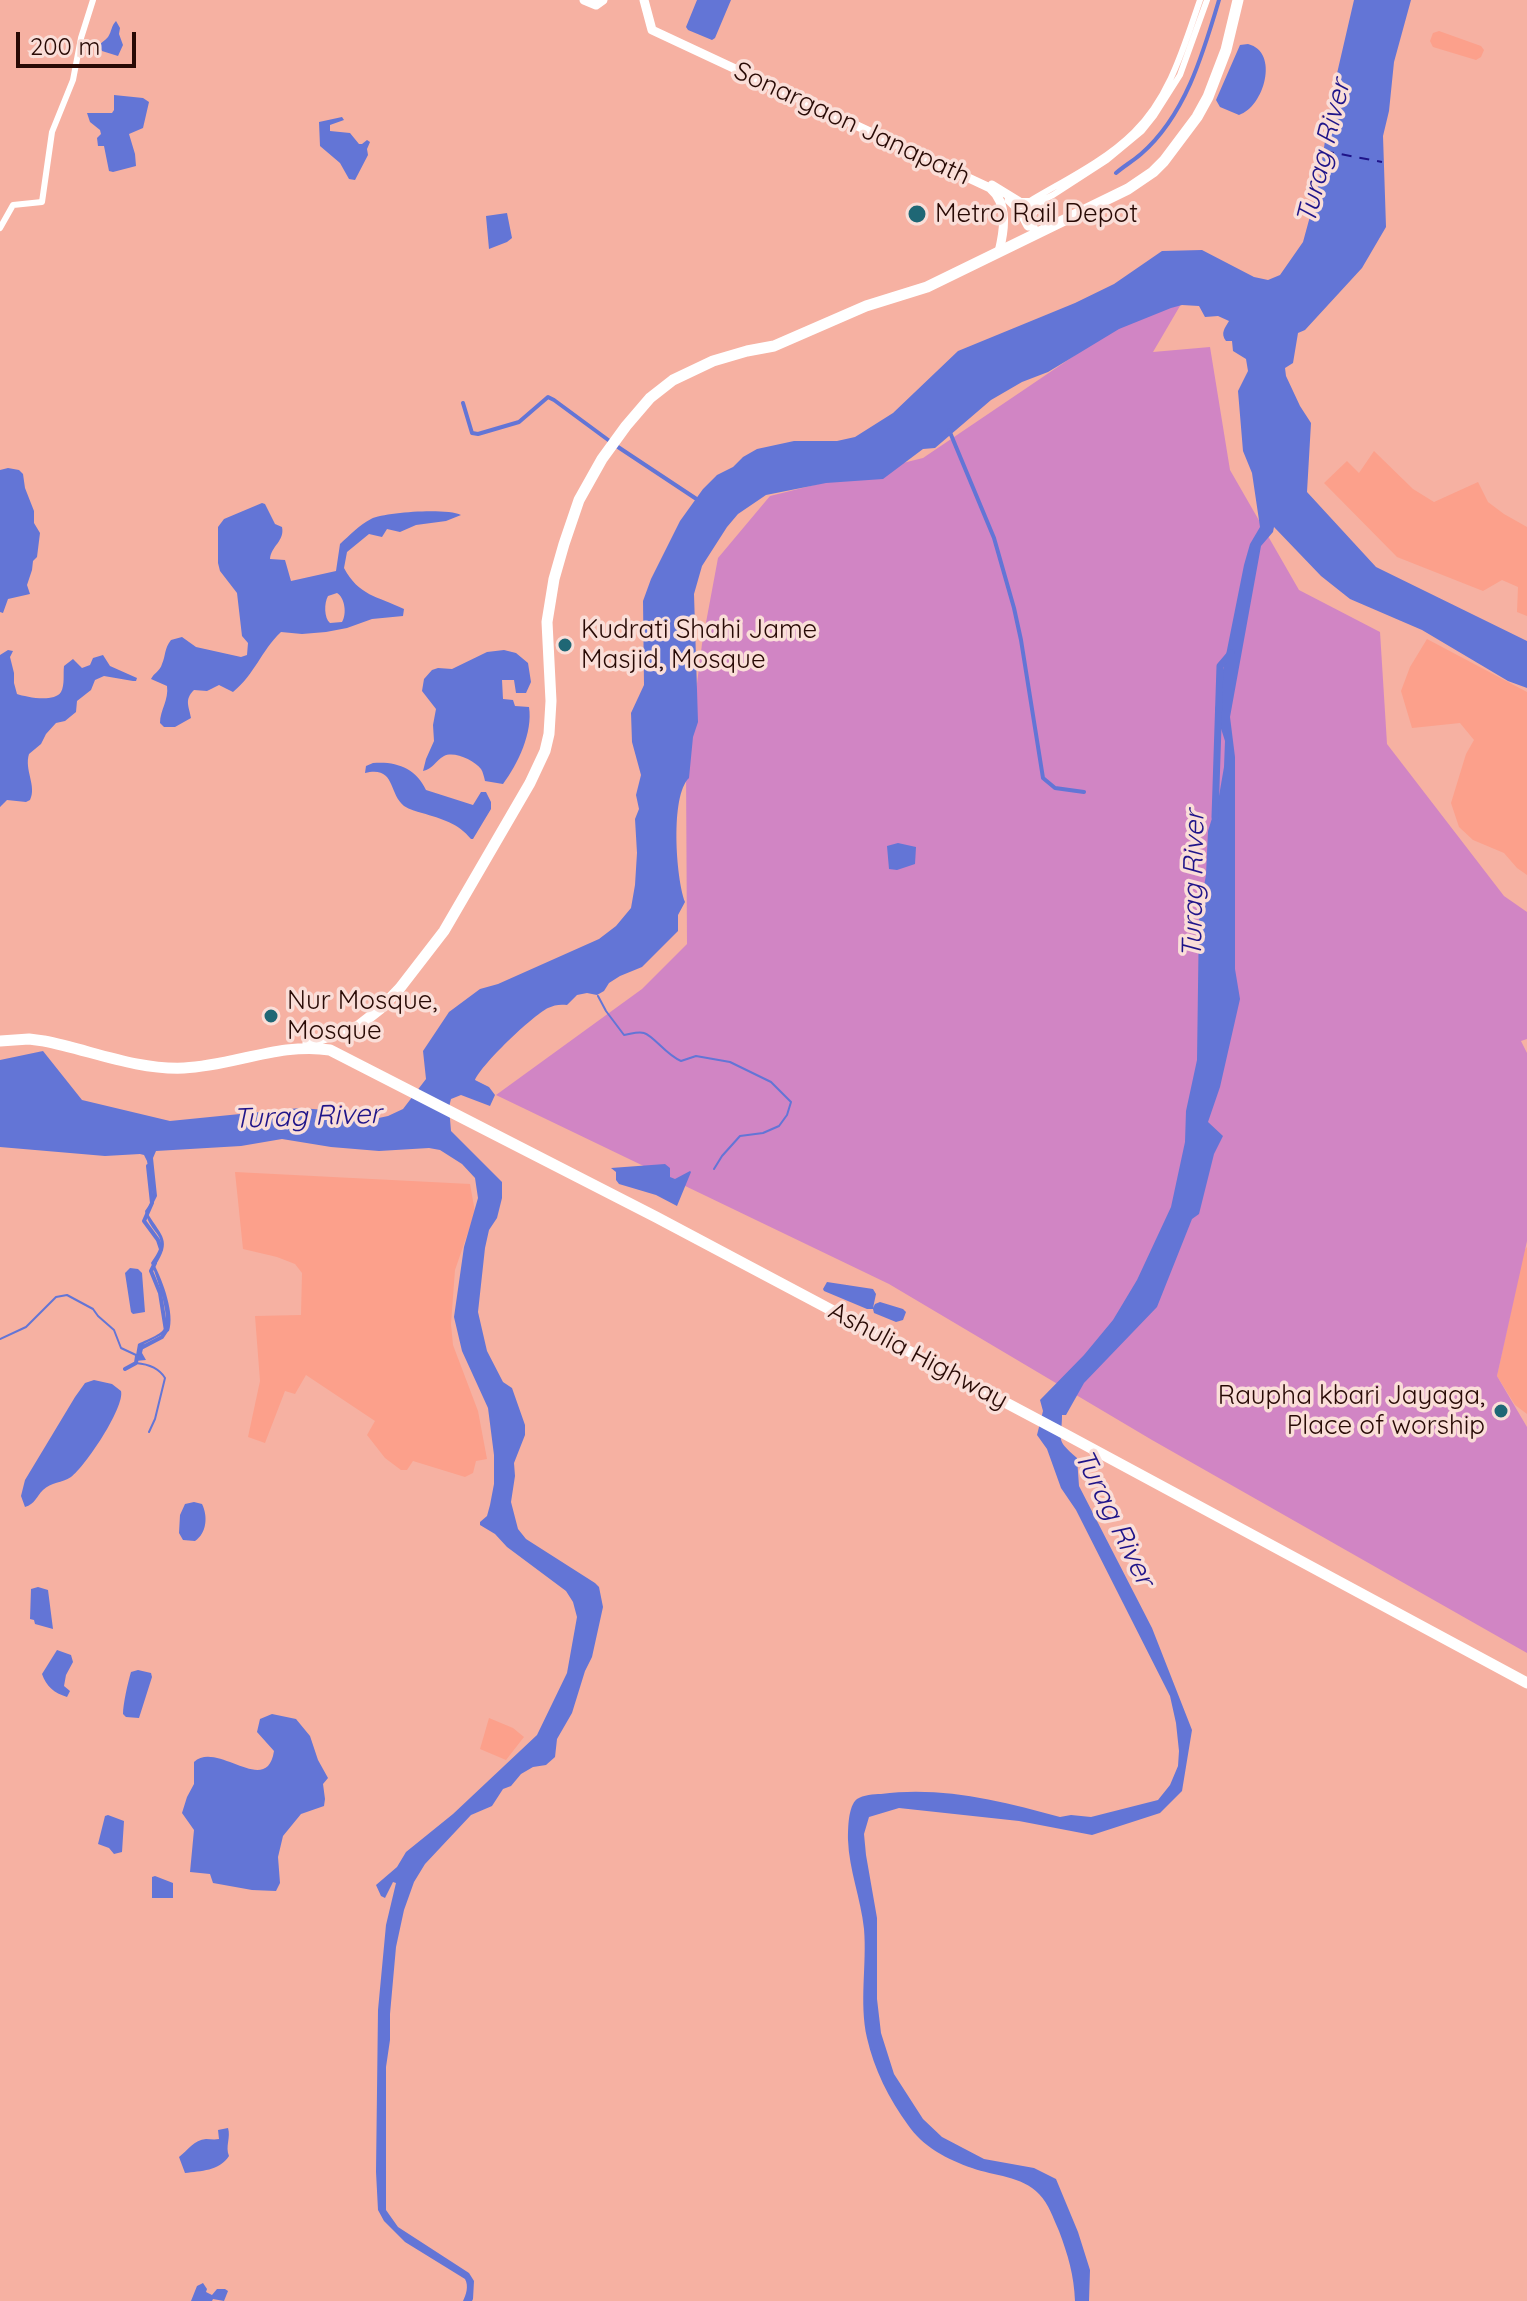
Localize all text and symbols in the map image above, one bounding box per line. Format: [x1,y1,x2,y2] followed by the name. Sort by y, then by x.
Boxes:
[20,16,140,66] scale bar
[30,31,100,61] text: 200 m
[729,56,975,192] street label: Sonargaon Janapath
[1290,76,1358,228] water label: Turag River
[935,198,1138,230] place label: Metro Rail Depot
[906,203,928,225] marker: Metro Rail Depot
[581,614,817,676] place label: Kudrati Shahi Jame Masjid, Mosque
[556,636,574,654] marker: Kudrati Shahi Jame Masjid, Mosque
[1176,810,1212,958] water label: Turag River
[287,985,438,1046] place label: Nur Mosque, Mosque
[262,1007,280,1025] marker: Nur Mosque, Mosque
[232,1098,382,1136] water label: Turag River
[823,1296,1013,1416] street label: Ashulia Highway
[1218,1380,1485,1442] place label: Raupha kbari Jayaga, Place of worship
[1492,1402,1510,1420] marker: Raupha kbari Jayaga, Place of worship
[1066,1444,1162,1592] water label: Turag River

